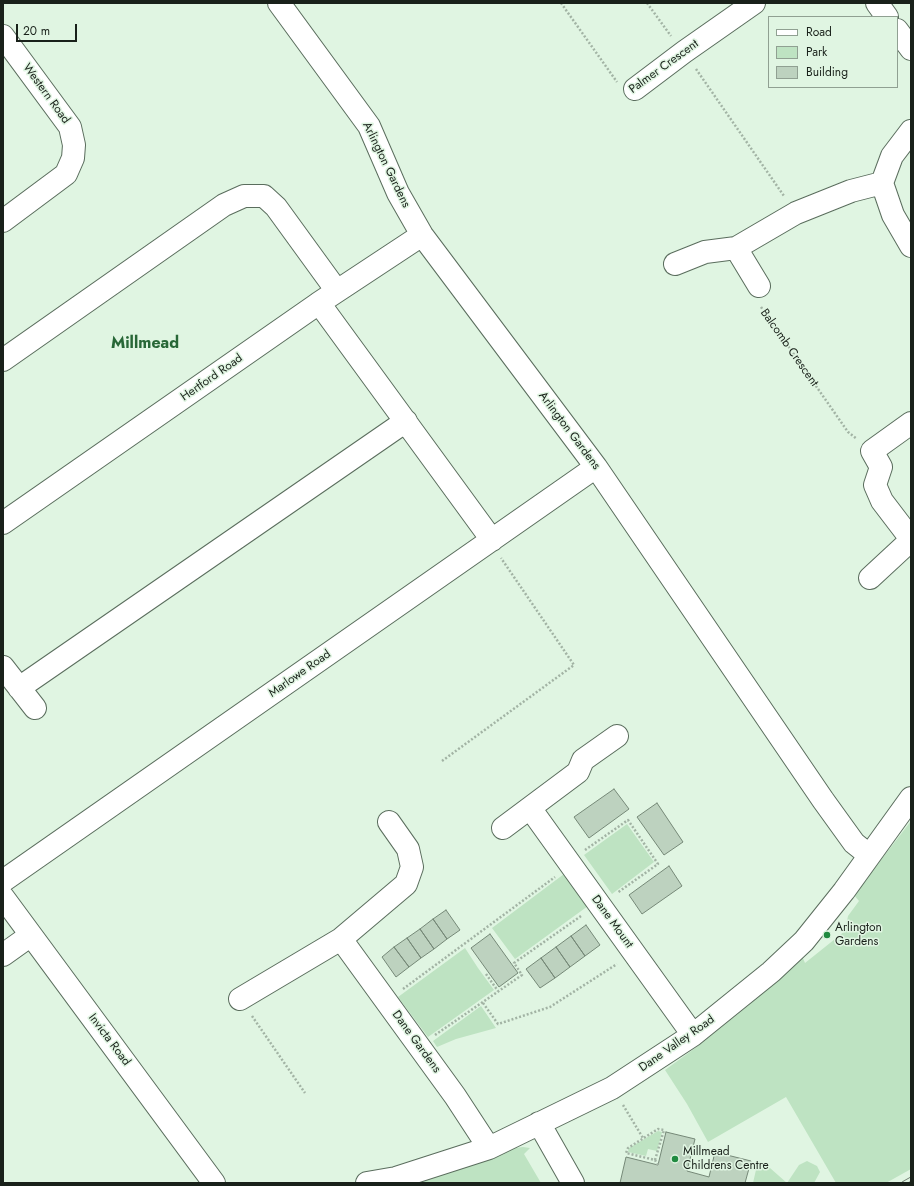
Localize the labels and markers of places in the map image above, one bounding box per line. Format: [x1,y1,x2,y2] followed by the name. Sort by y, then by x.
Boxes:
[835,921,882,949] place label: Arlington Gardens
[822,930,832,940] marker: Arlington Gardens
[683,1145,769,1173] place label: Millmead Childrens Centre
[670,1154,680,1164] marker: Millmead Childrens Centre

